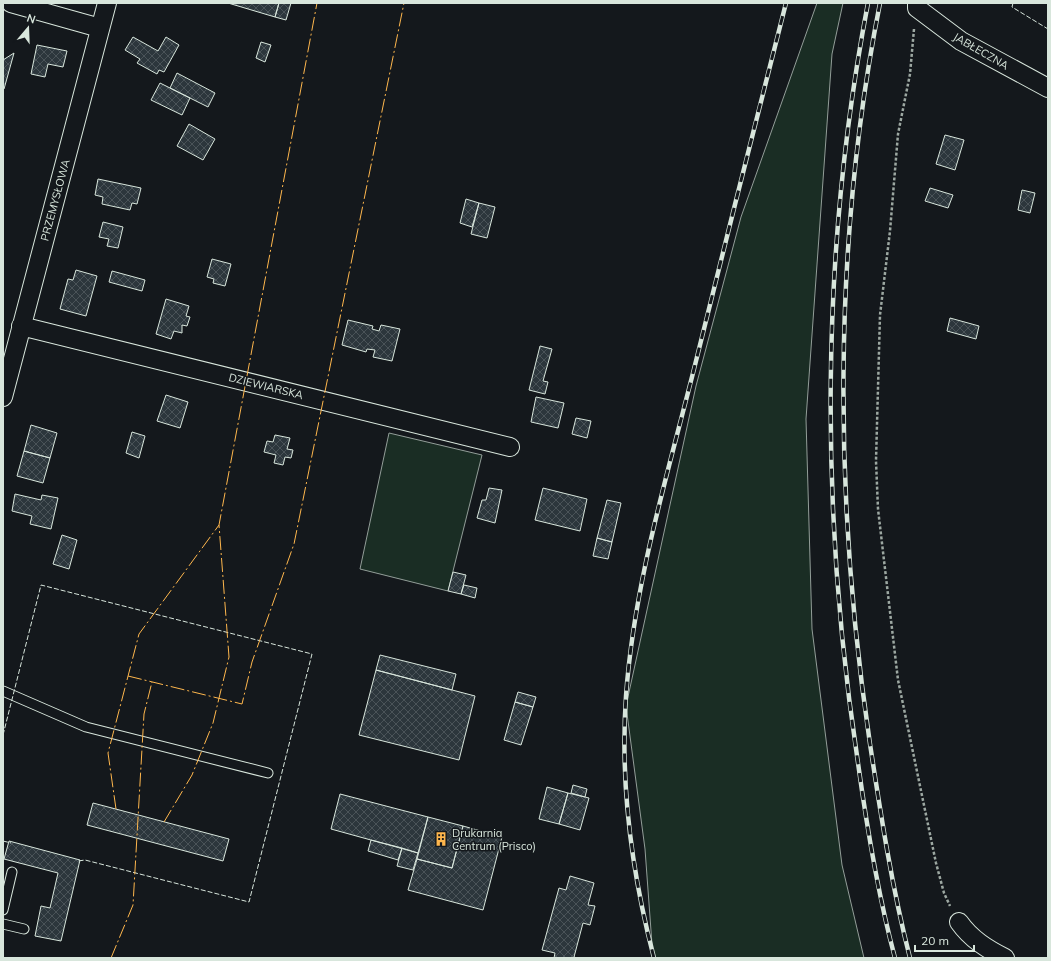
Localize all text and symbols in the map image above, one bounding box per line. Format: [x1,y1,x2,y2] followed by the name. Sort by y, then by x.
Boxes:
[8,8,48,48] north arrow
[25,11,37,27] text: N
[951,29,1011,73] street label: JABŁECZNA
[37,158,73,242] street label: PRZEMYSŁOWA
[227,370,305,402] street label: DZIEWIARSKA
[452,826,536,853] place label: Drukarnia Centrum (Prisco)
[433,831,449,847] building icon: Drukarnia Centrum (Prisco)
[915,927,974,953] scale bar
[921,933,949,948] text: 20 m

